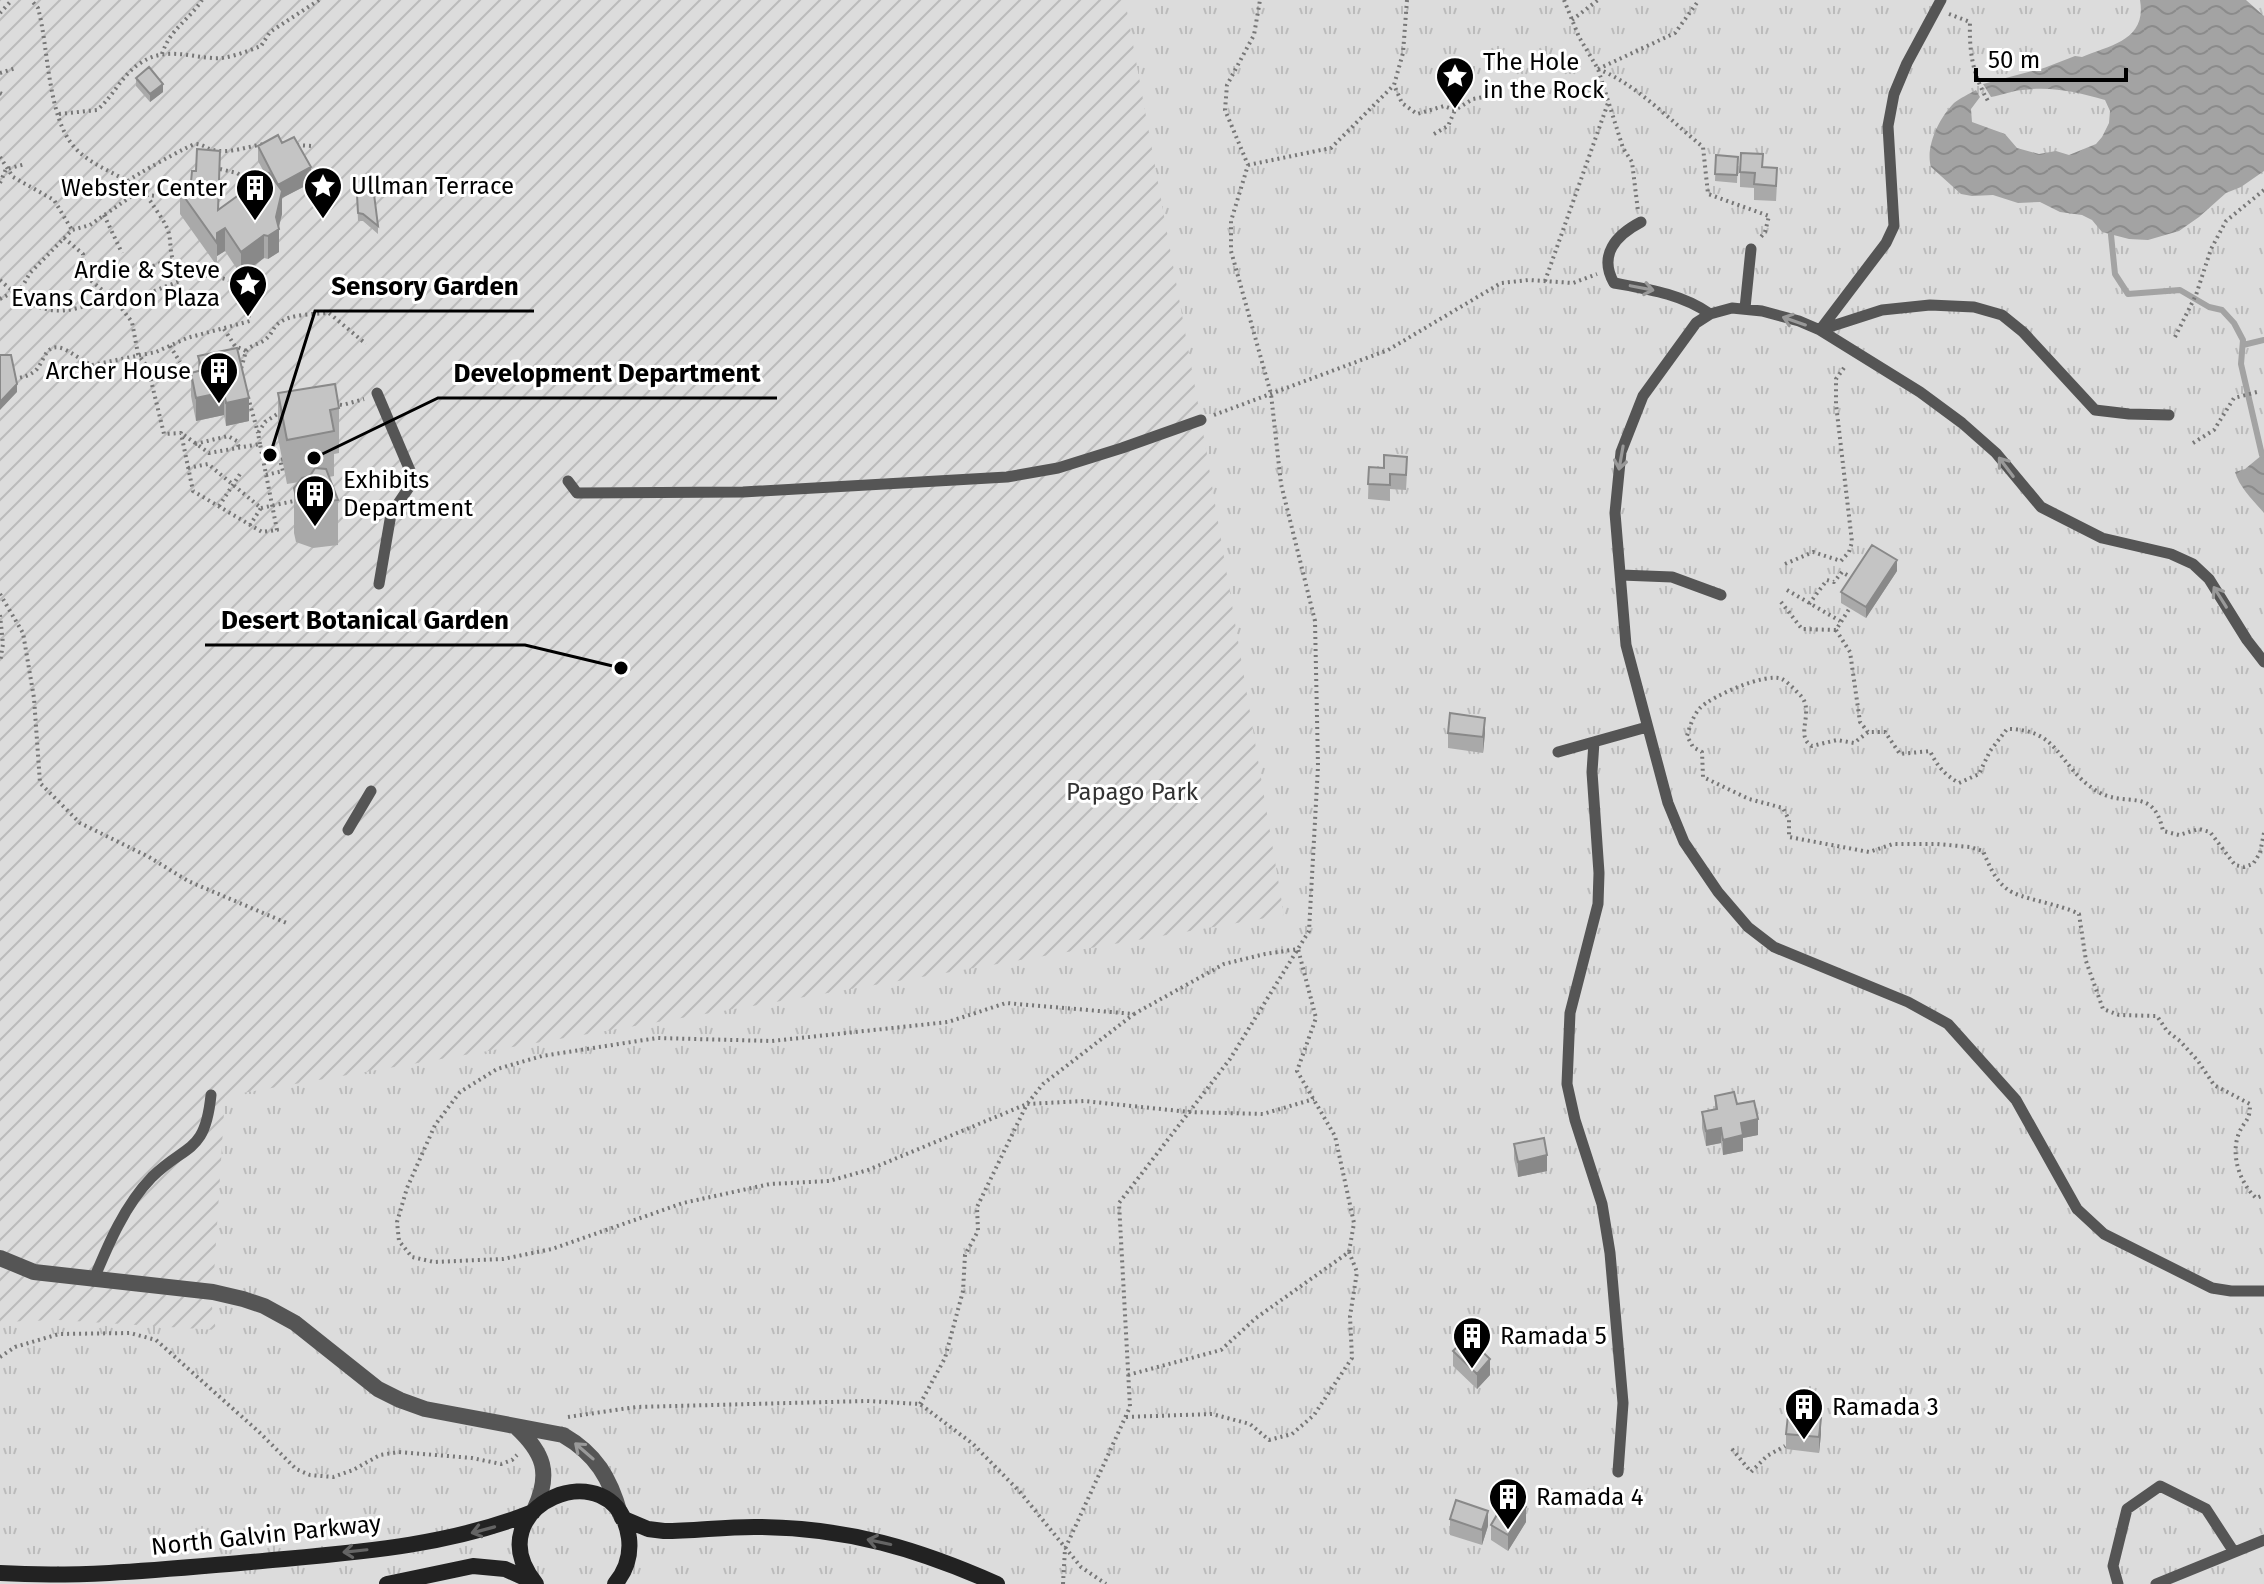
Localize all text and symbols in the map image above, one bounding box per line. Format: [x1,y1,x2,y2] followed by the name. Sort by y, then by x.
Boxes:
[1976,32,2126,82] scale bar
[1988,46,2040,74] text: 50 m
[1483,48,1605,104] place label: The Hole in the Rock
[1434,55,1476,110] place icon: The Hole in the Rock
[302,165,344,220] place icon: Ullman Terrace
[234,167,276,222] building icon: Webster Center
[351,172,514,200] place label: Ullman Terrace
[61,174,228,202] place label: Webster Center
[11,256,220,312] place label: Ardie & Steve Evans Cardon Plaza
[315,261,534,311] callout: Sensory Garden
[227,263,269,318] place icon: Ardie & Steve Evans Cardon Plaza
[331,271,519,302] text: Sensory Garden
[1628,281,1654,296] one-way arrow
[1782,312,1807,327] one-way arrow
[438,348,777,398] callout: Development Department
[198,350,240,405] building icon: Archer House
[46,357,191,385] place label: Archer House
[454,358,761,389] text: Development Department
[1613,444,1628,470] one-way arrow
[1998,457,2015,478] one-way arrow
[343,466,473,522] place label: Exhibits Department
[294,473,336,528] building icon: Exhibits Department
[2212,587,2229,609] one-way arrow
[205,595,525,645] callout: Desert Botanical Garden
[221,605,509,636] text: Desert Botanical Garden
[1066,778,1199,806] park label: Papago Park
[1451,1315,1493,1370] building icon: Ramada 5
[1500,1322,1607,1350] place label: Ramada 5
[1783,1386,1825,1441] building icon: Ramada 3
[1832,1393,1939,1421] place label: Ramada 3
[575,1442,595,1460] one-way arrow
[1487,1476,1529,1531] building icon: Ramada 4
[1536,1483,1644,1511] place label: Ramada 4
[150,1509,383,1561] street label: North Galvin Parkway
[471,1523,497,1538] one-way arrow
[867,1534,893,1549] one-way arrow
[342,1544,369,1559] one-way arrow

